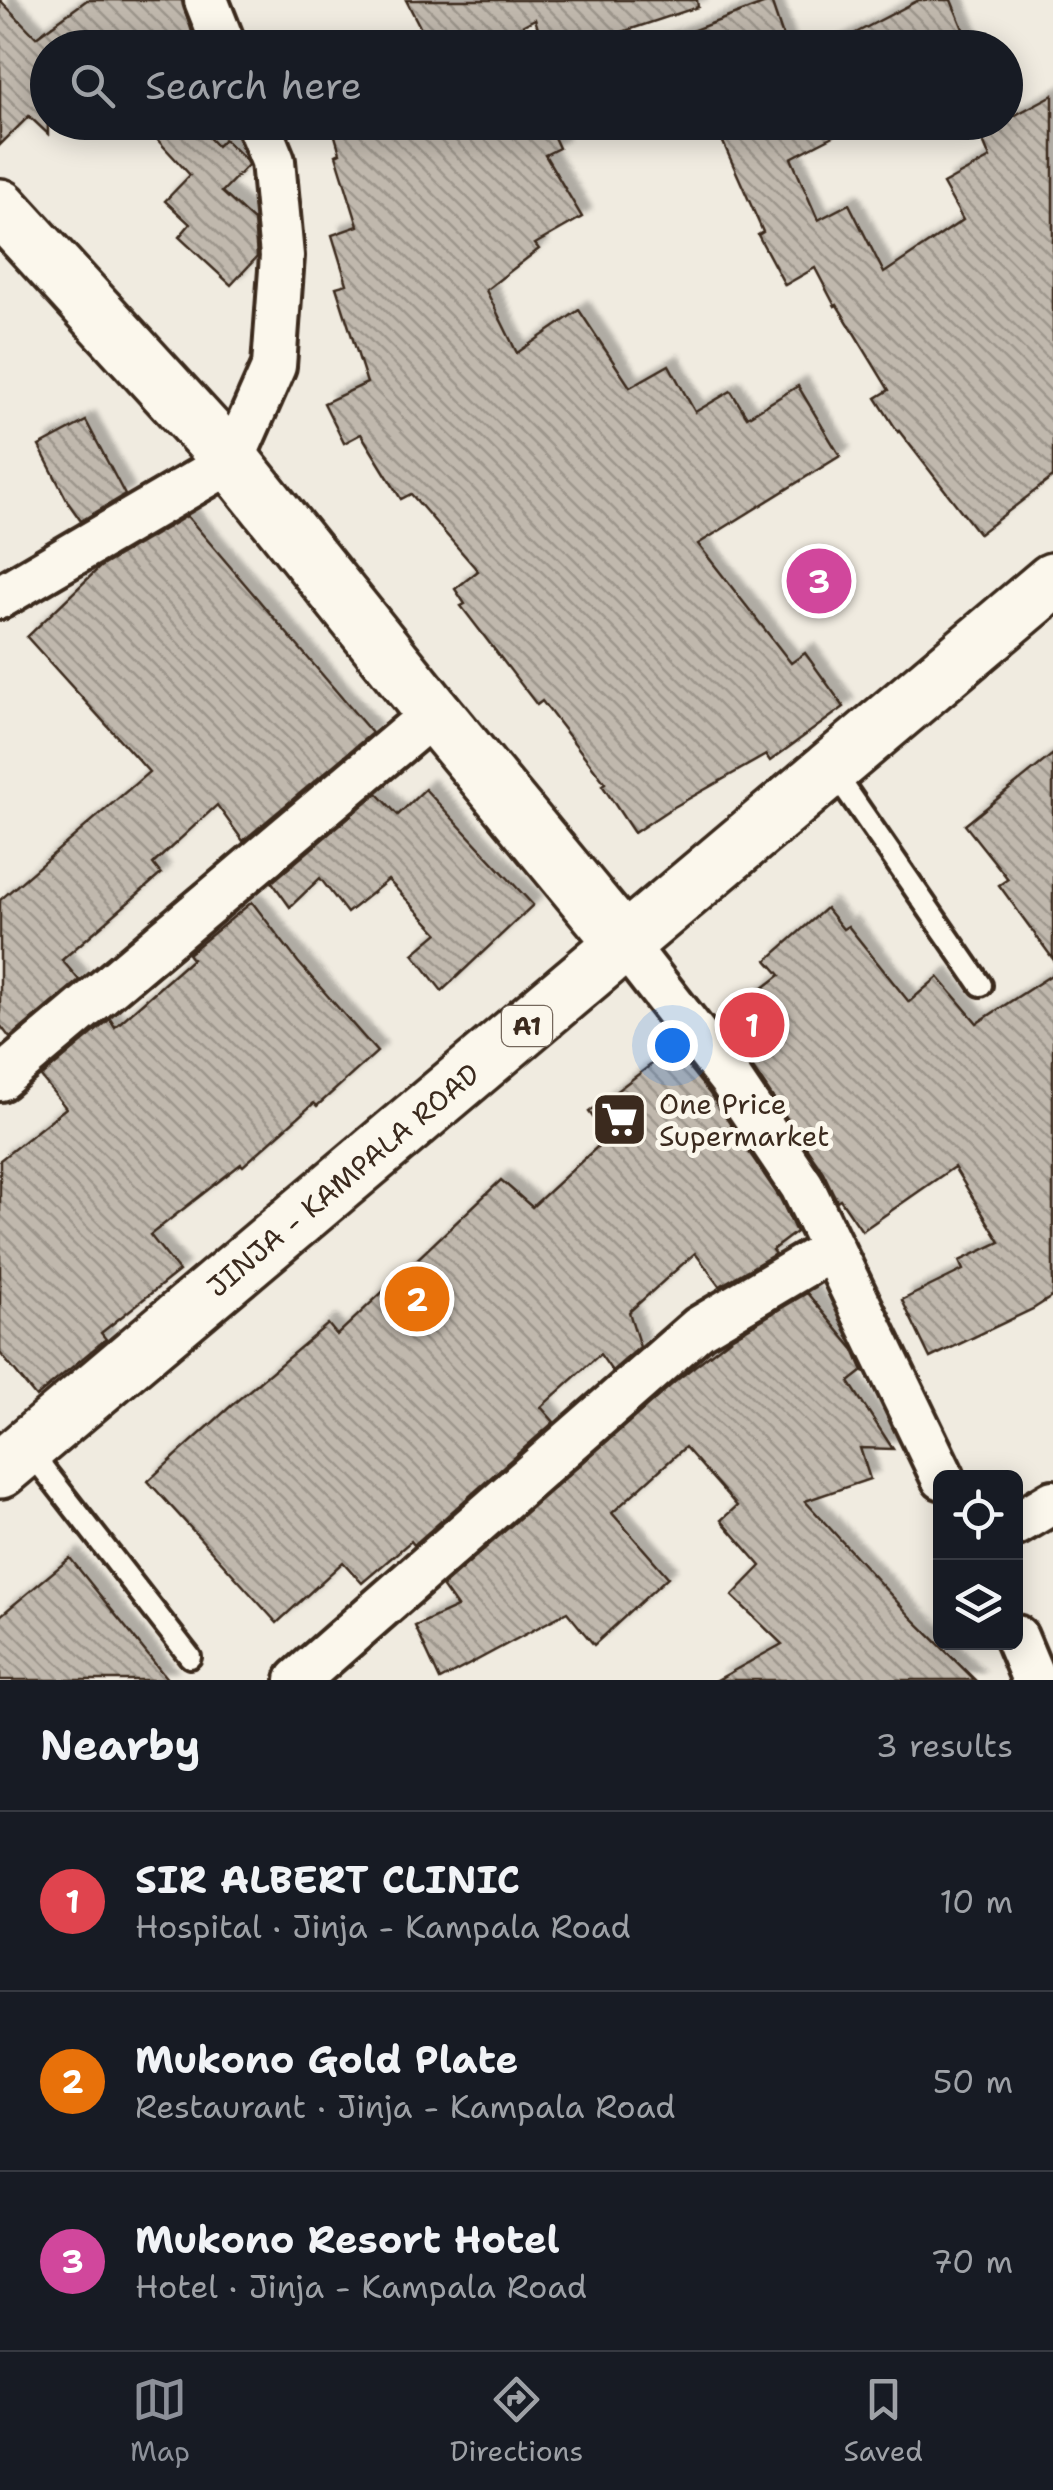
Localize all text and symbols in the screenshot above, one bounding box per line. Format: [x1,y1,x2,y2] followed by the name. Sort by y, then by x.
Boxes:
[30,30,1023,140] search box
[65,58,120,113] icon: search
[145,60,362,111] text: Search here
[786,544,852,618] pin: 3
[720,988,784,1062] pin: 1
[502,1006,552,1046] road number: A1
[647,1020,698,1071] your location
[199,1055,487,1305] street label: JINJA - KAMPALA ROAD
[659,1085,830,1155] place label: One Price Supermarket
[590,1090,650,1150] supermarket icon: One Price Supermarket
[384,1262,450,1336] pin: 2
[933,1470,1023,1650] map controls
[933,1470,1023,1560] button: locate
[933,1560,1023,1650] button: layers
[40,1717,200,1773] text: Nearby
[876,1724,1013,1767] text: 3 results
[135,1854,520,1905] text: SIR ALBERT CLINIC
[65,1880,80,1923] text: 1
[940,1880,1013,1923] text: 10 m
[135,1905,631,1948] text: Hospital · Jinja - Kampala Road
[135,2034,518,2085] text: Mukono Gold Plate
[61,2060,84,2103] text: 2
[933,2060,1013,2103] text: 50 m
[135,2085,676,2128] text: Restaurant · Jinja - Kampala Road
[135,2214,560,2265] text: Mukono Resort Hotel
[61,2240,84,2283] text: 3
[930,2240,1013,2283] text: 70 m
[135,2265,587,2308] text: Hotel · Jinja - Kampala Road
[130,2372,190,2470] tab: Map
[450,2372,583,2470] tab: Directions
[843,2372,923,2470] tab: Saved

